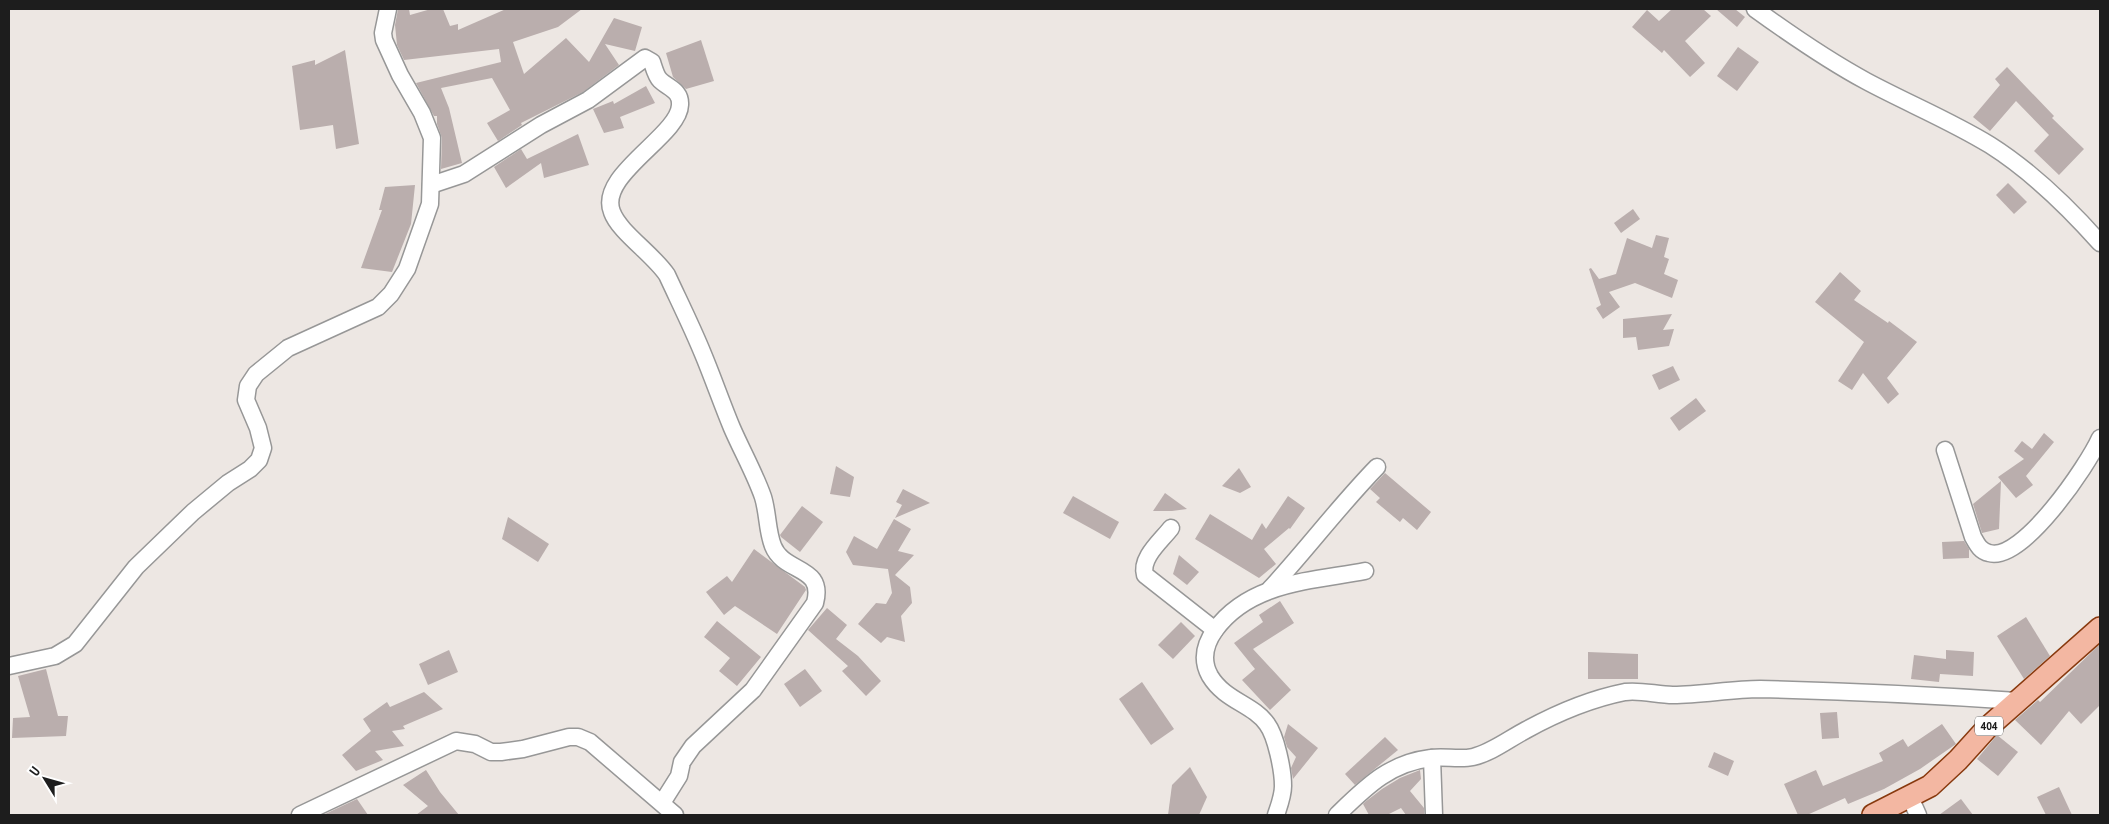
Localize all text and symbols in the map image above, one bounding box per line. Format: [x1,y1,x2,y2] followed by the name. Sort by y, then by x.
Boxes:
[1975,716,2003,736] road number: 404
[20,754,70,804] north arrow
[25,763,44,779] text: U

